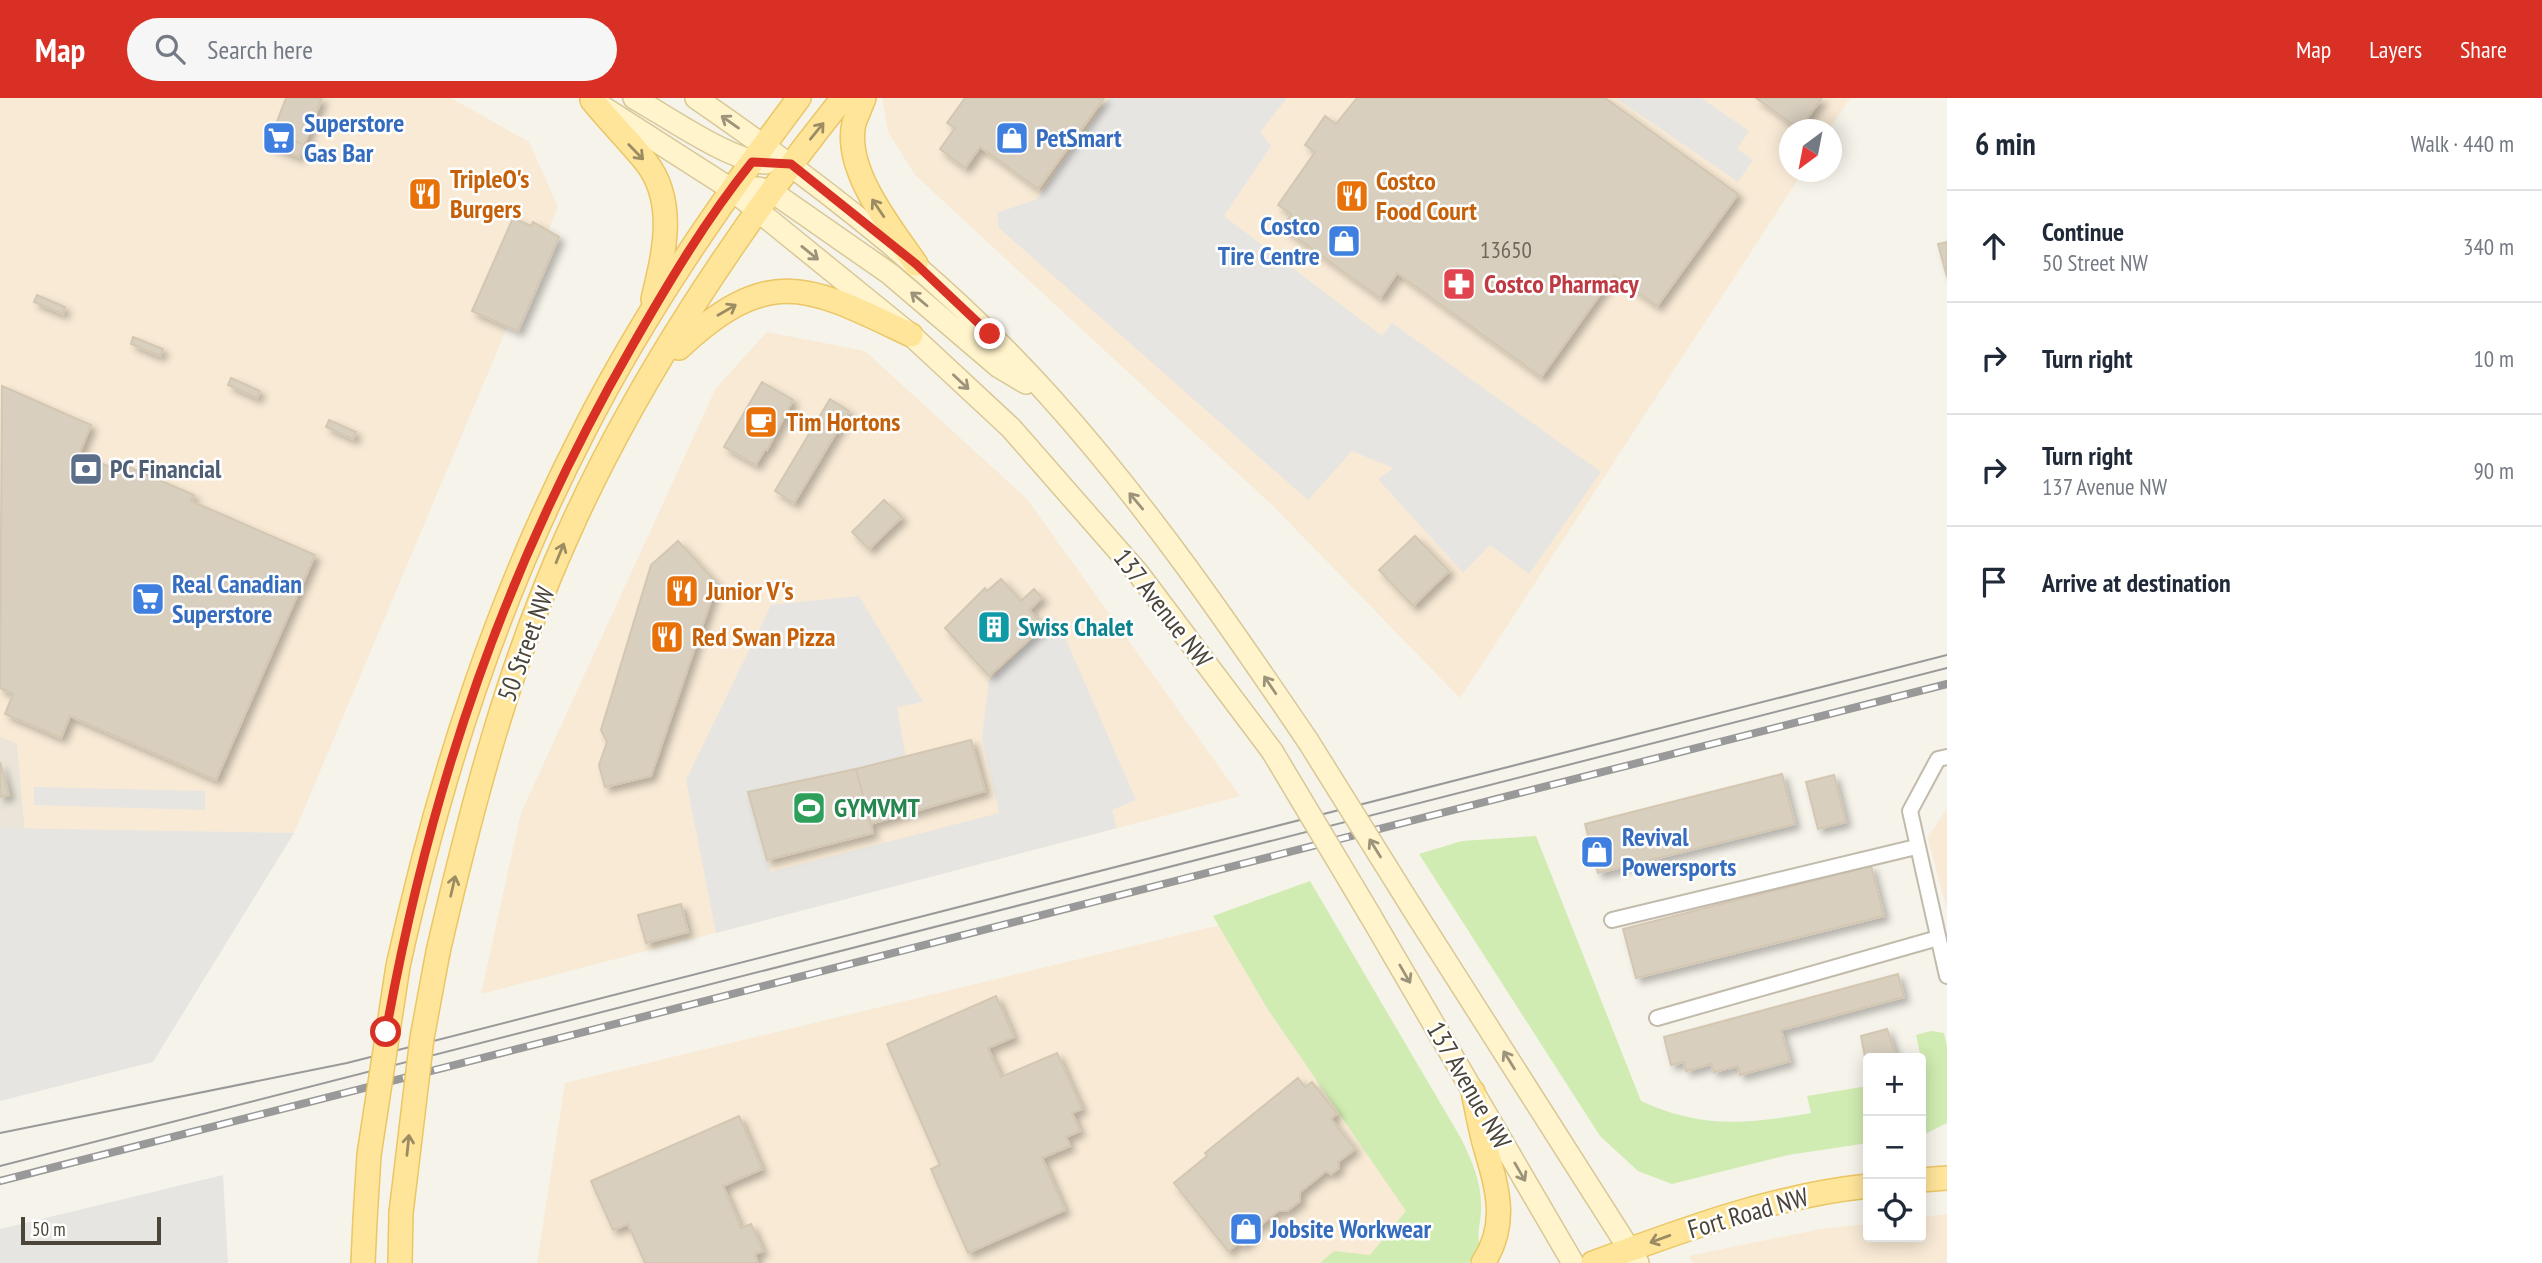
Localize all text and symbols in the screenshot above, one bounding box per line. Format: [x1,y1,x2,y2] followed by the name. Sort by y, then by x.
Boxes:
[127,18,617,81] search box
[35,28,85,71] text: Map
[151,30,189,68] icon: search
[207,33,313,66] text: Search here
[2296,34,2331,65] text: Map
[2369,34,2422,65] text: Layers
[2460,34,2507,65] text: Share
[304,106,404,169] place label: Superstore Gas Bar
[721,115,740,129] one-way arrow
[260,119,298,157] supermarket icon: Superstore Gas Bar
[993,119,1031,157] shop icon: PetSmart
[1779,119,1842,182] north arrow
[1036,121,1122,154] place label: PetSmart
[809,122,824,141] one-way arrow
[1975,124,2036,163] text: 6 min
[2411,129,2514,158] text: Walk · 440 m
[627,143,644,160] one-way arrow
[450,162,529,225] place label: TripleO's Burgers
[1376,164,1477,227] place label: Costco Food Court
[406,175,444,213] restaurant icon: TripleO's Burgers
[1333,177,1371,215] restaurant icon: Costco Food Court
[870,199,885,218] one-way arrow
[1218,209,1320,272] place label: Costco Tire Centre
[2042,215,2124,248] text: Continue
[1325,222,1363,260] shop icon: Costco Tire Centre
[1975,227,2013,265] icon: ahead
[2463,232,2514,261] text: 340 m
[1480,235,1532,264] house number: 13650
[801,245,819,261] one-way arrow
[2042,248,2148,277] text: 50 Street NW
[1440,265,1478,303] pharmacy icon: Costco Pharmacy
[1484,267,1639,300] place label: Costco Pharmacy
[910,291,928,307] one-way arrow
[717,303,737,317] one-way arrow
[974,318,1005,349] route end
[1975,339,2013,377] icon: right
[2042,342,2133,375] text: Turn right
[2473,344,2514,373] text: 10 m
[952,373,969,390] one-way arrow
[742,403,780,441] cafe icon: Tim Hortons
[786,405,900,438] place label: Tim Hortons
[2042,439,2133,472] text: Turn right
[67,450,105,488] bank icon: PC Financial
[1975,451,2013,489] icon: right
[110,452,222,485] place label: PC Financial
[2473,456,2514,485] text: 90 m
[2042,472,2167,501] text: 137 Avenue NW
[1128,492,1144,510] one-way arrow
[555,542,568,564] one-way arrow
[1107,542,1220,674] street label: 137 Avenue NW
[1975,563,2013,601] icon: arrive
[2042,566,2231,599] text: Arrive at destination
[172,567,302,630] place label: Real Canadian Superstore
[663,572,701,610] restaurant icon: Junior V's
[705,574,794,607] place label: Junior V's
[129,580,167,618] supermarket icon: Real Canadian Superstore
[490,581,562,706] street label: 50 Street NW
[975,608,1013,646] building icon: Swiss Chalet
[1018,610,1134,643] place label: Swiss Chalet
[648,618,686,656] restaurant icon: Red Swan Pizza
[692,620,836,653] place label: Red Swan Pizza
[1263,675,1277,695] one-way arrow
[790,789,828,827] sports icon: GYMVMT
[834,791,921,824] place label: GYMVMT
[1622,820,1736,883] place label: Revival Powersports
[1578,833,1616,871] shop icon: Revival Powersports
[1368,839,1382,859] one-way arrow
[448,875,461,897] one-way arrow
[1398,963,1412,983] one-way arrow
[1420,1015,1519,1155] street label: 137 Avenue NW
[370,1016,401,1047] route start
[1502,1051,1516,1071] one-way arrow
[1863,1053,1926,1242] map controls
[1863,1053,1926,1116] button: +
[1863,1116,1926,1179] button: −
[402,1134,415,1157] one-way arrow
[1513,1162,1527,1182] one-way arrow
[1684,1179,1812,1245] street label: Fort Road NW
[1863,1179,1926,1242] button: locate
[1227,1210,1265,1248] shop icon: Jobsite Workwear
[1269,1212,1432,1245] place label: Jobsite Workwear
[21,1214,161,1246] scale bar
[32,1217,66,1241] text: 50 m
[1650,1233,1672,1246] one-way arrow

